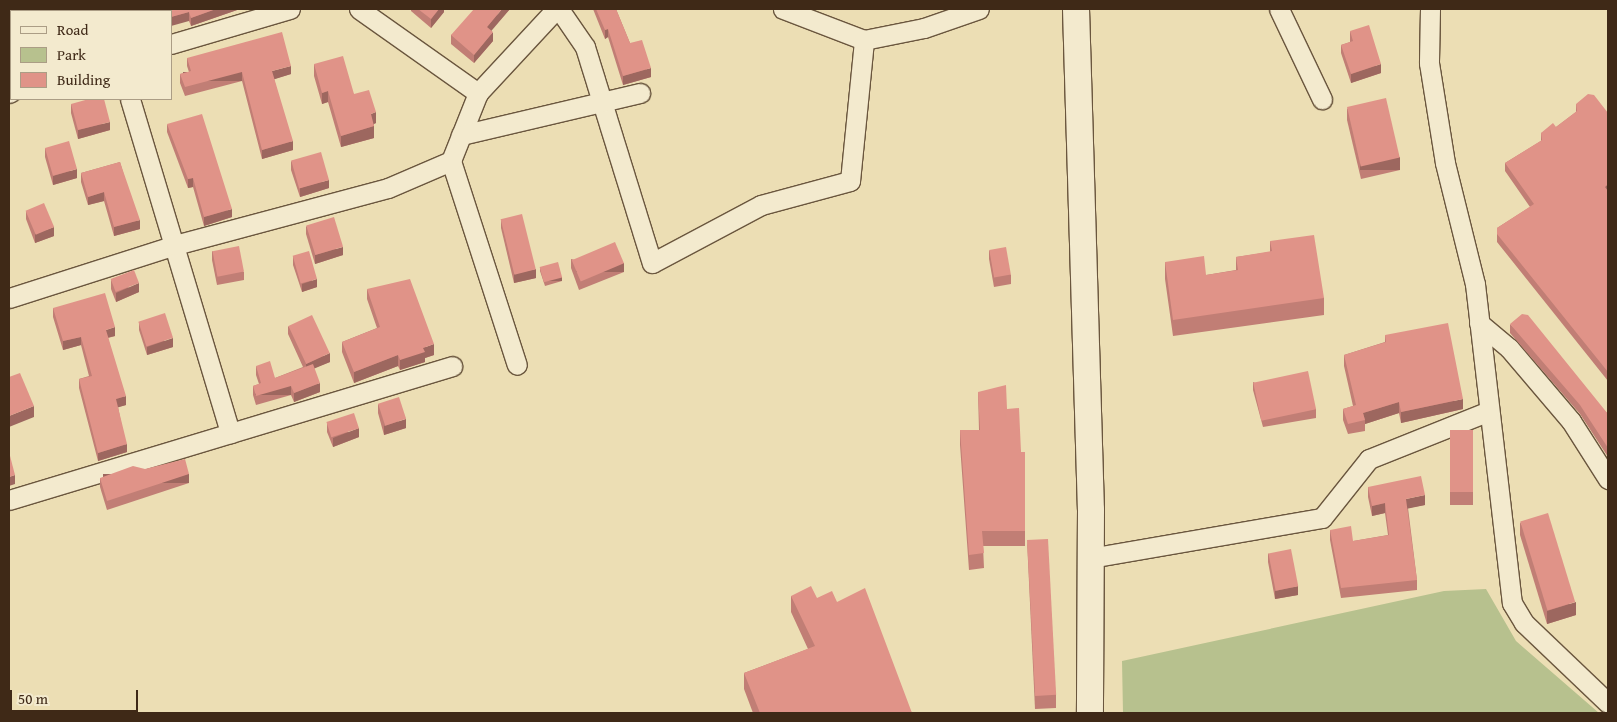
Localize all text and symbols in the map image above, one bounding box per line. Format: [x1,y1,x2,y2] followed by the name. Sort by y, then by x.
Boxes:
[10,10,172,100] legend
[57,19,88,40] text: Road
[57,44,86,65] text: Park
[57,69,110,90] text: Building
[12,680,140,712] scale bar
[18,688,48,709] text: 50 m

